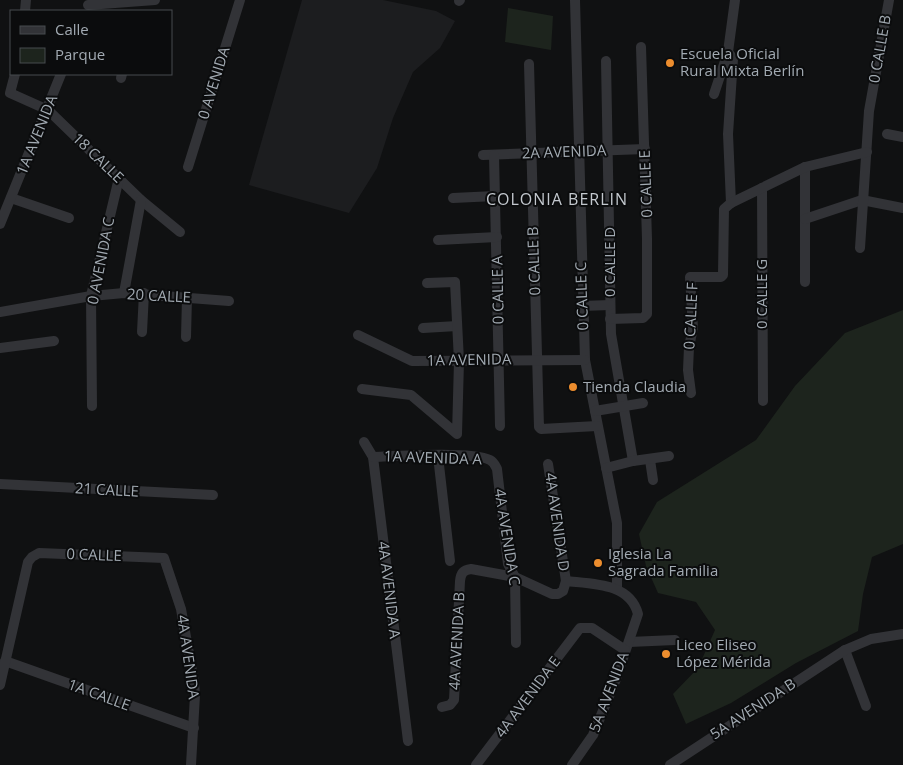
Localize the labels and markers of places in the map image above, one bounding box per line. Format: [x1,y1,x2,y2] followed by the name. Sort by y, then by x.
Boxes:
[680,43,804,80] place label: Escuela Oficial Rural Mixta Berlín
[664,57,676,69] marker: Escuela Oficial Rural Mixta Berlín
[583,376,686,396] place label: Tienda Claudia
[567,381,579,393] marker: Tienda Claudia
[608,543,718,580] place label: Iglesia La Sagrada Familia
[592,557,604,569] marker: Iglesia La Sagrada Familia
[676,634,771,671] place label: Liceo Eliseo López Mérida
[660,648,672,660] marker: Liceo Eliseo López Mérida

